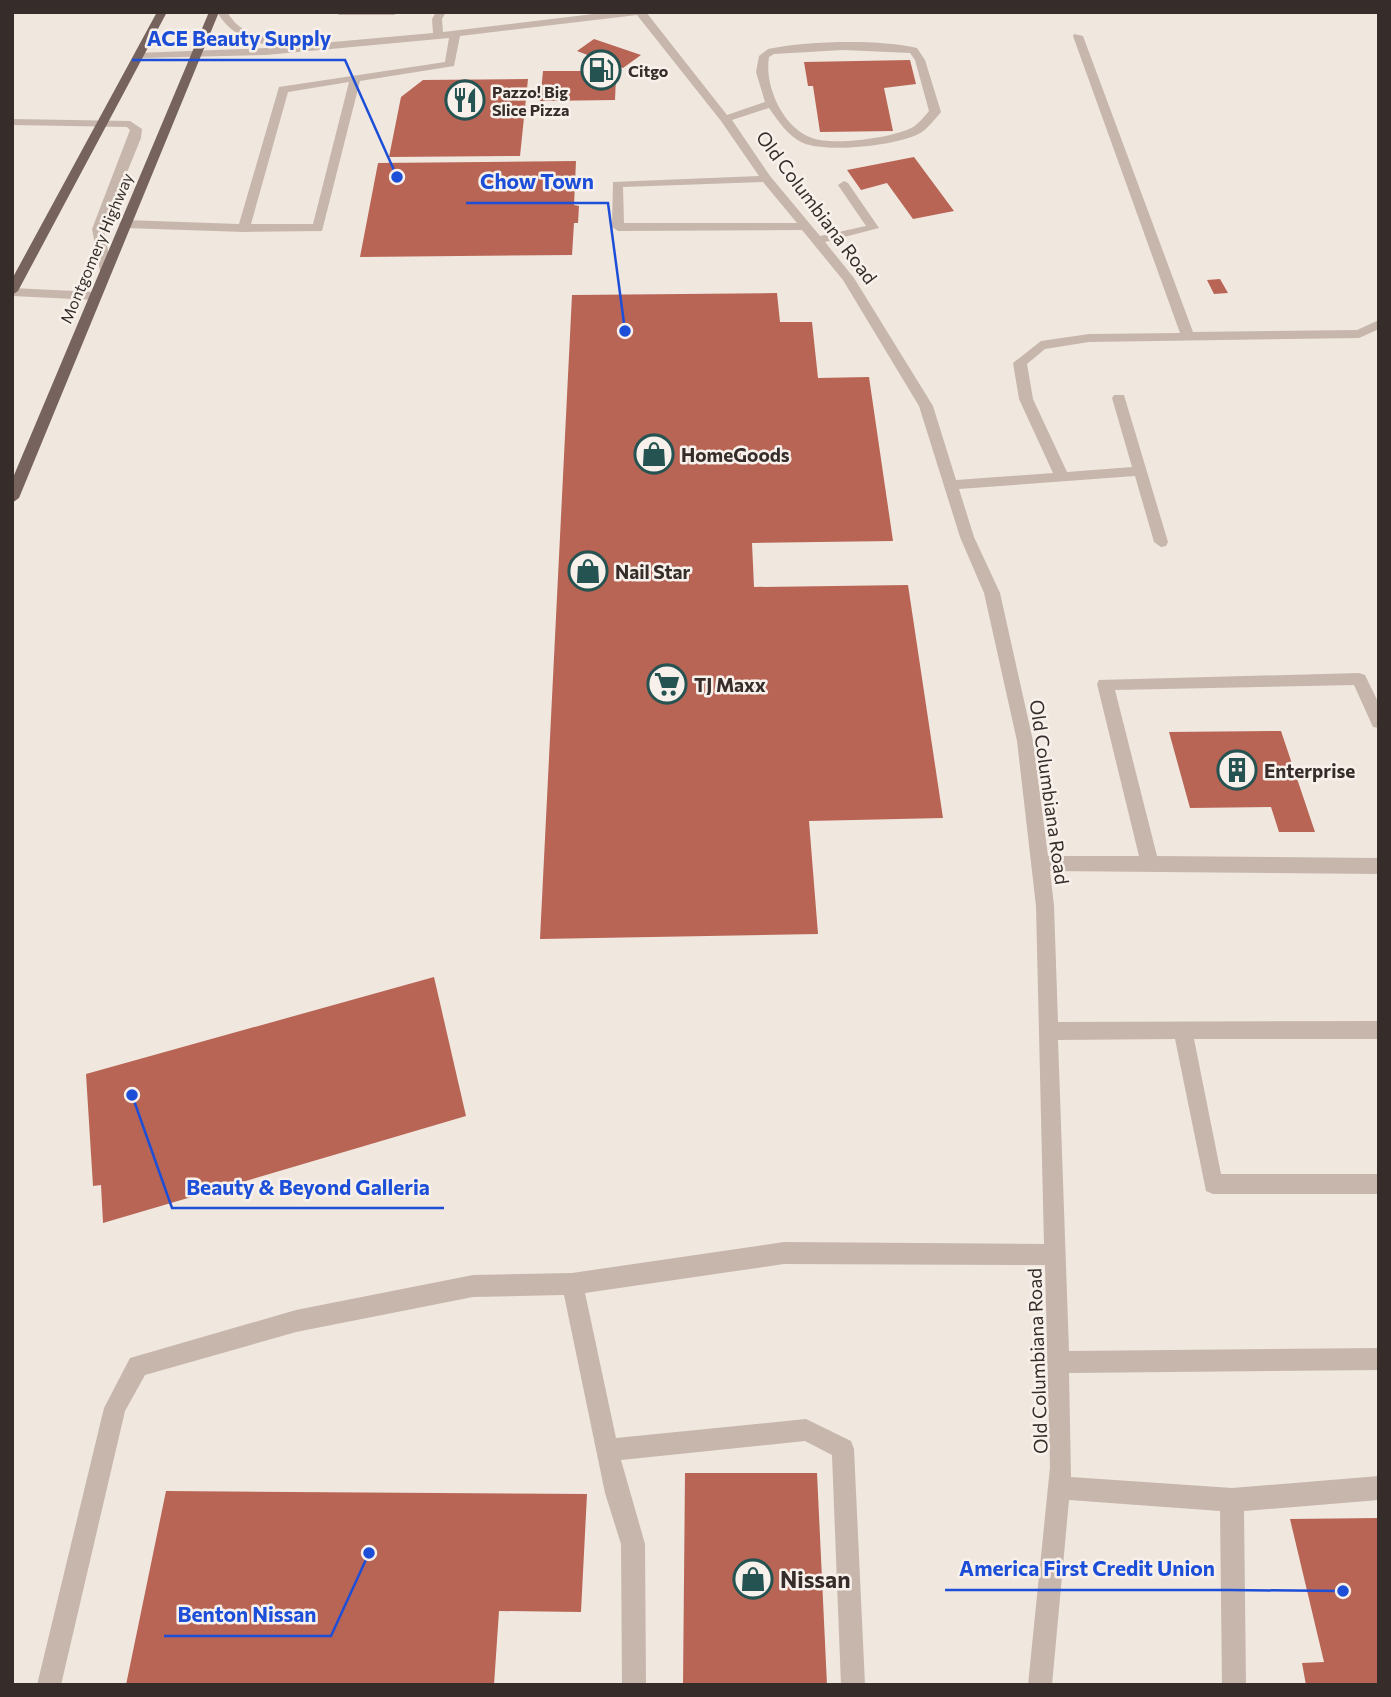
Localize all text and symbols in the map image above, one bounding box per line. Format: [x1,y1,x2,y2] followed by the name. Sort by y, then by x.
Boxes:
[132,18,345,60] callout: ACE Beauty Supply
[147,25,332,50] text: ACE Beauty Supply
[580,49,622,91] fuel station icon: Citgo
[628,61,669,80] place label: Citgo
[444,79,486,121] restaurant icon: Pazzo! Big Slice Pizza
[492,82,569,119] place label: Pazzo! Big Slice Pizza
[752,126,882,288] street label: Old Columbiana Road
[466,161,608,203] callout: Chow Town
[480,168,594,193] text: Chow Town
[56,170,136,326] street label: Montgomery Highway
[633,433,675,475] shop icon: HomeGoods
[681,443,790,466] place label: HomeGoods
[567,550,609,592] shop icon: Nail Star
[615,560,691,583] place label: Nail Star
[646,663,688,705] supermarket icon: TJ Maxx
[694,673,766,696] place label: TJ Maxx
[1026,698,1074,886] street label: Old Columbiana Road
[1216,749,1258,791] building icon: Enterprise
[1264,759,1355,782] place label: Enterprise
[172,1166,444,1208] callout: Beauty & Beyond Galleria
[186,1174,430,1199] text: Beauty & Beyond Galleria
[1022,1268,1052,1454] street label: Old Columbiana Road
[945,1548,1229,1590] callout: America First Credit Union
[959,1555,1215,1580] text: America First Credit Union
[732,1558,774,1600] shop icon: Nissan
[780,1565,850,1593] place label: Nissan
[164,1594,331,1636] callout: Benton Nissan
[178,1601,316,1626] text: Benton Nissan

